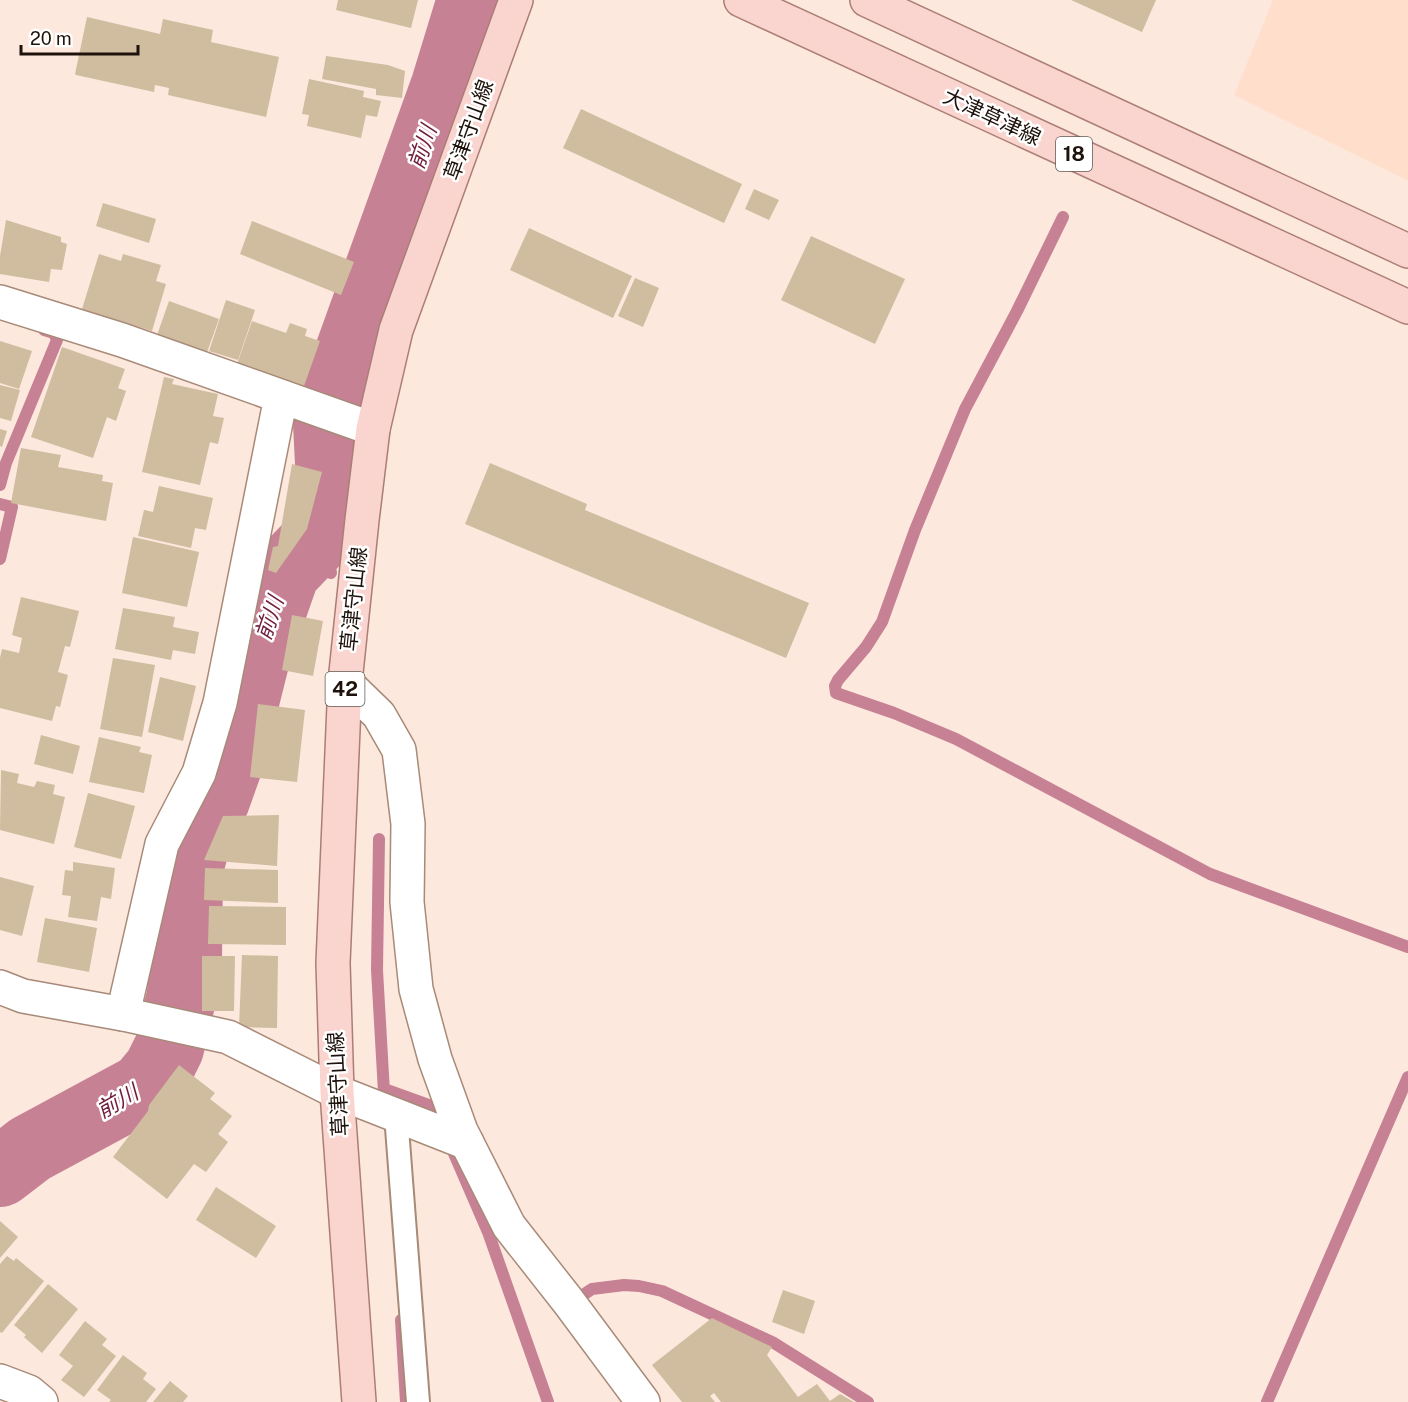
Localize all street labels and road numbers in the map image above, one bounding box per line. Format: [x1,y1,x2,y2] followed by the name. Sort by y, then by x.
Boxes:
[439,76,498,183] street label: 草津守山線
[939,83,1045,150] street label: 大津草津線
[1056,137,1092,171] road number: 18
[336,545,371,652] street label: 草津守山線
[326,672,364,706] road number: 42
[322,1031,353,1137] street label: 草津守山線

